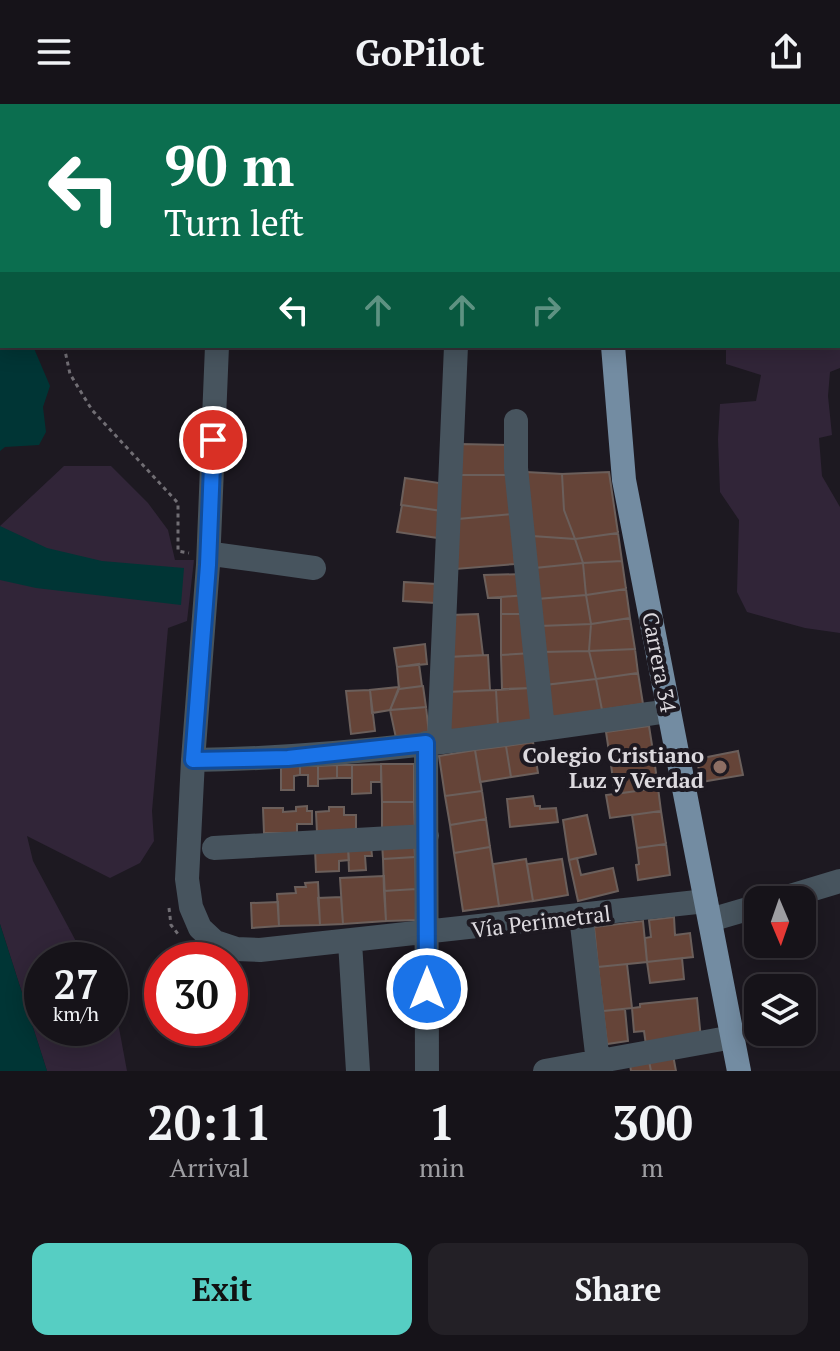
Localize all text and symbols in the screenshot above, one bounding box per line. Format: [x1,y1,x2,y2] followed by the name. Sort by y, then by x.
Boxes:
[355,29,485,76] text: GoPilot
[32,30,76,74] icon: menu
[764,30,808,74] icon: share
[164,128,294,202] text: 90 m
[32,136,136,240] icon: left
[164,199,304,246] text: Turn left
[272,288,316,332] icon: left
[356,288,400,332] icon: ahead
[440,288,484,332] icon: ahead
[524,288,568,332] icon: right
[179,406,247,474] pin
[191,418,235,462] icon: arrive
[636,609,684,715] street label: Carrera 34
[523,740,704,794] place label: Colegio Cristiano Luz y Verdad
[711,758,729,776] marker: Colegio Cristiano Luz y Verdad
[744,886,816,958] north arrow
[744,886,816,1046] map controls
[470,898,612,944] street label: Vía Perimetral
[144,942,248,1046] speed limit sign: 30
[385,947,469,1031] position arrow
[53,957,99,1010] text: 27
[744,974,816,1046] button: layers
[53,1000,99,1027] text: km/h
[147,1090,272,1154] text: 20:11
[428,1090,455,1154] text: 1
[612,1090,693,1154] text: 300
[170,1150,249,1184] text: Arrival
[419,1150,465,1184] text: min
[641,1150,664,1184] text: m
[32,1243,412,1335] button: Exit
[428,1243,808,1335] button: Share

